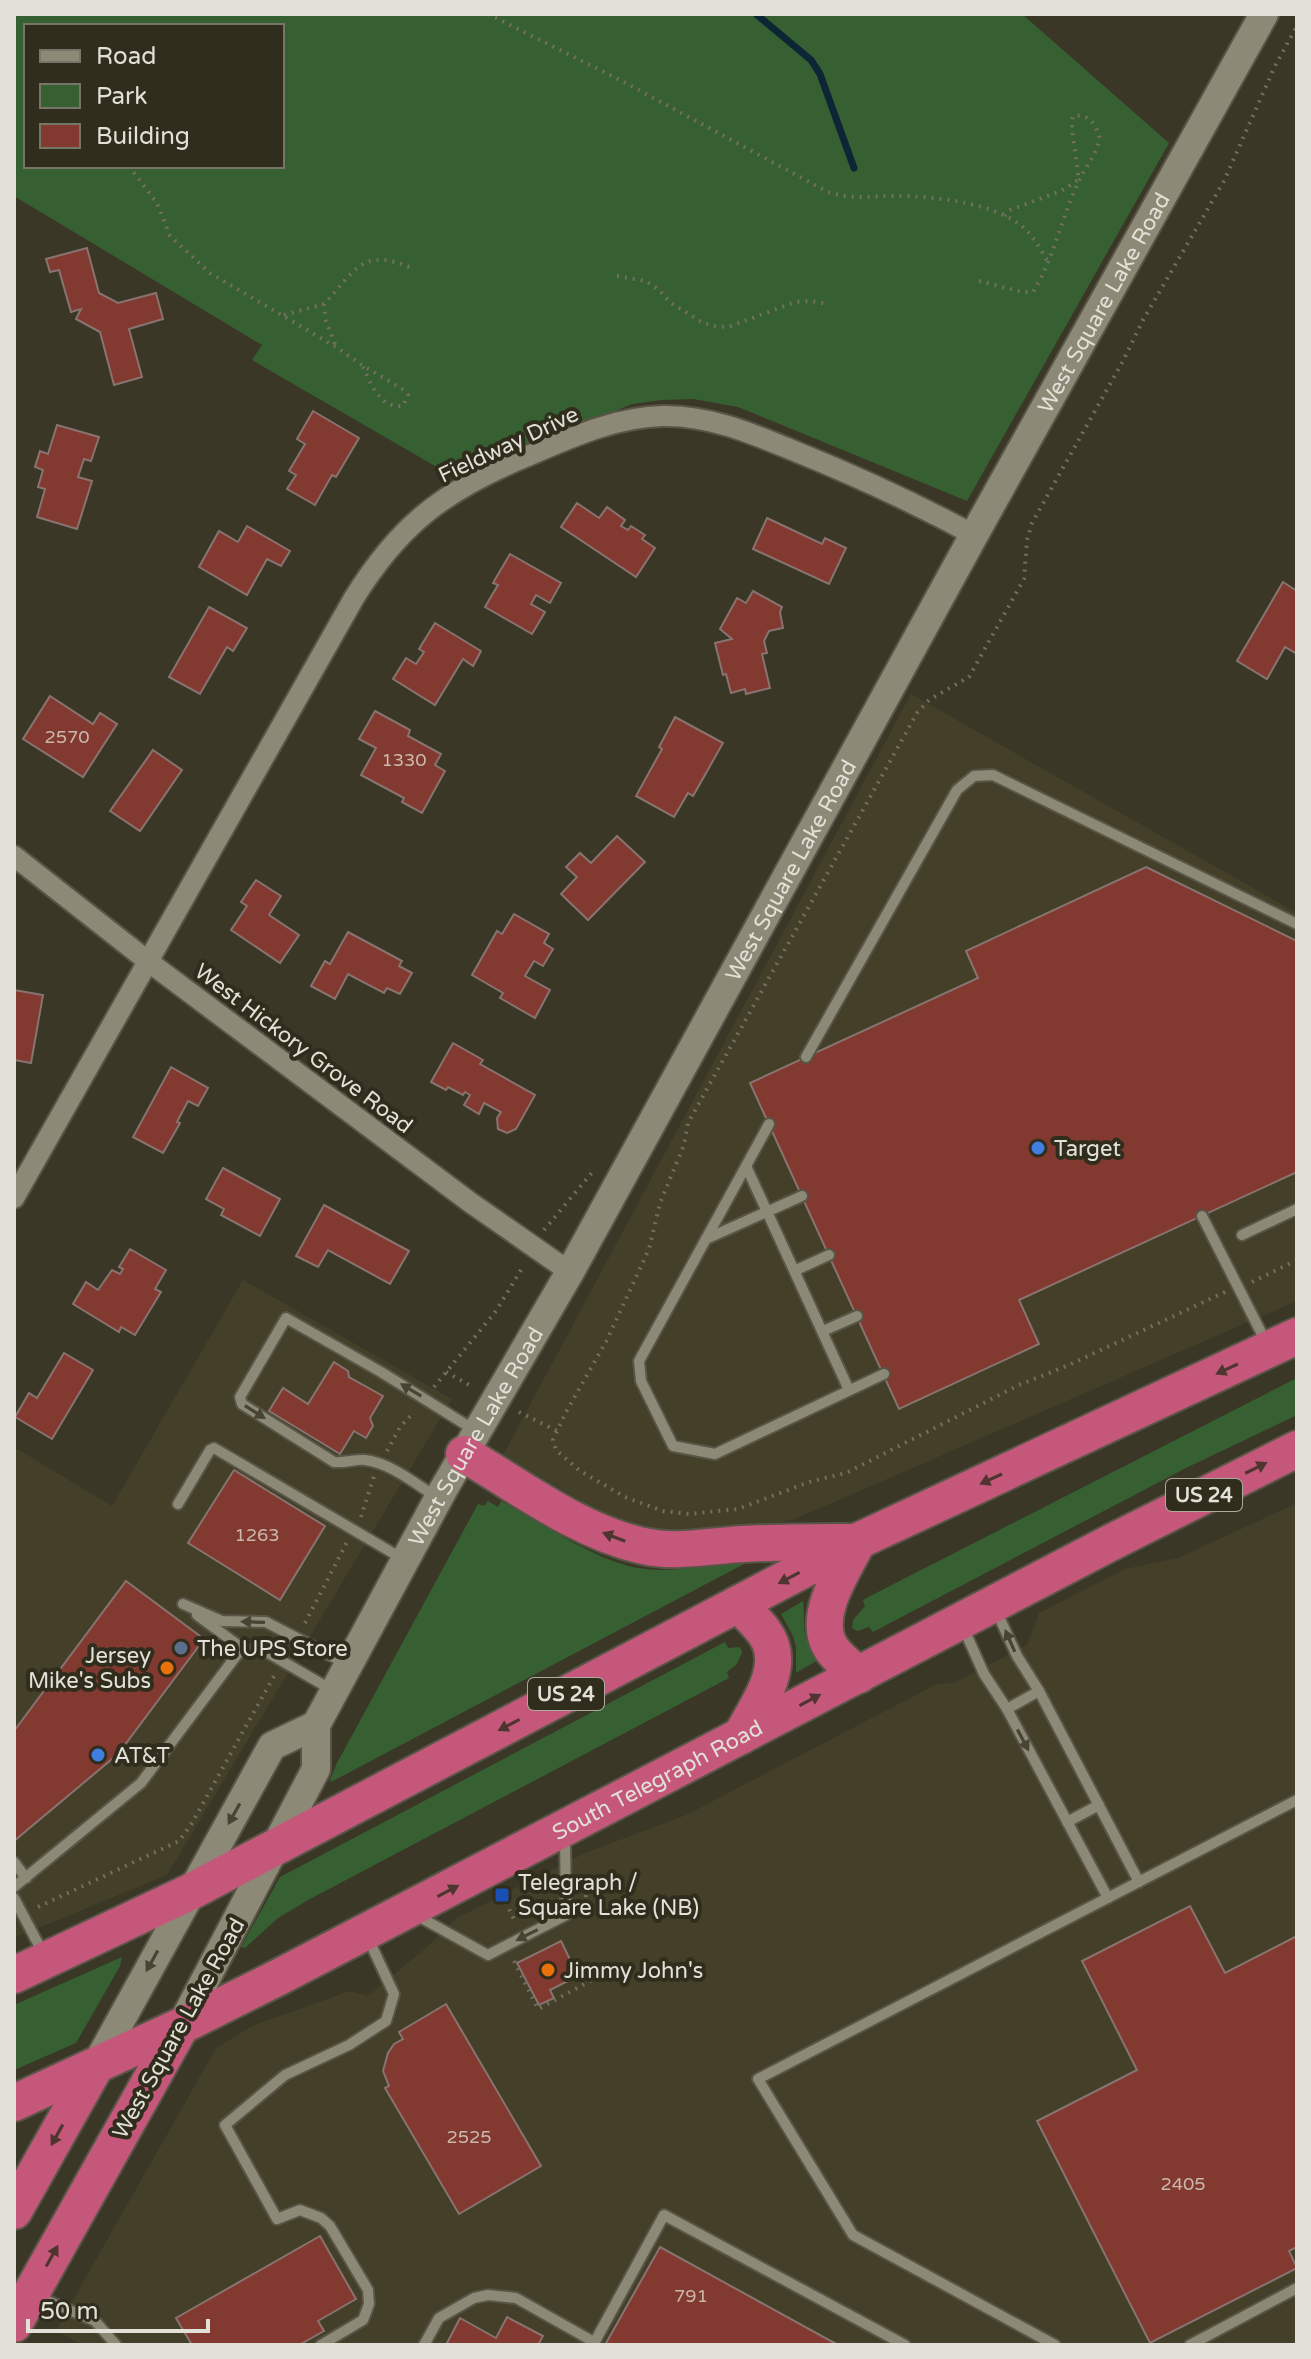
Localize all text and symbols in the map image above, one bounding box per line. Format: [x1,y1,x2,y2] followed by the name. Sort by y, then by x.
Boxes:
[24,24,284,168] legend
[96,42,156,71] text: Road
[96,82,147,111] text: Park
[96,122,190,151] text: Building
[1032,188,1176,418] street label: West Square Lake Road
[434,401,583,489] street label: Fieldway Drive
[44,726,90,748] house number: 2570
[381,749,427,771] house number: 1330
[720,756,862,986] street label: West Square Lake Road
[189,958,417,1139] street label: West Hickory Grove Road
[1054,1136,1121,1162] place label: Target
[1029,1139,1047,1157] marker: Target
[403,1323,549,1551] street label: West Square Lake Road
[1215,1362,1238,1376] one-way arrow
[400,1383,422,1397] one-way arrow
[244,1405,266,1419] one-way arrow
[1245,1462,1268,1475] one-way arrow
[979,1472,1003,1486] one-way arrow
[1166,1479,1242,1511] road number: US 24
[234,1524,280,1546] house number: 1263
[602,1530,626,1543] one-way arrow
[777,1571,800,1584] one-way arrow
[240,1616,265,1629] one-way arrow
[1003,1629,1016,1652] one-way arrow
[197,1636,348,1662] place label: The UPS Store
[172,1639,190,1657] marker: The UPS Store
[28,1643,151,1694] place label: Jersey Mike's Subs
[158,1659,176,1677] marker: Jersey Mike's Subs
[528,1678,604,1710] road number: US 24
[799,1694,822,1707] one-way arrow
[548,1715,767,1846] street label: South Telegraph Road
[497,1718,520,1731] one-way arrow
[1017,1728,1030,1751] one-way arrow
[114,1743,171,1769] place label: AT&T
[89,1746,107,1764] marker: AT&T
[227,1803,241,1825] one-way arrow
[518,1870,699,1921] place label: Telegraph / Square Lake (NB)
[436,1884,459,1897] one-way arrow
[493,1886,511,1904] marker: Telegraph / Square Lake (NB)
[107,1914,250,2143] street label: West Square Lake Road
[516,1929,539,1942] one-way arrow
[146,1950,160,1972] one-way arrow
[564,1958,703,1984] place label: Jimmy John's
[539,1961,557,1979] marker: Jimmy John's
[50,2123,64,2146] one-way arrow
[446,2126,492,2148] house number: 2525
[1160,2173,1206,2195] house number: 2405
[45,2245,59,2267] one-way arrow
[28,2283,208,2333] scale bar
[674,2285,708,2307] house number: 791
[40,2297,98,2326] text: 50 m

